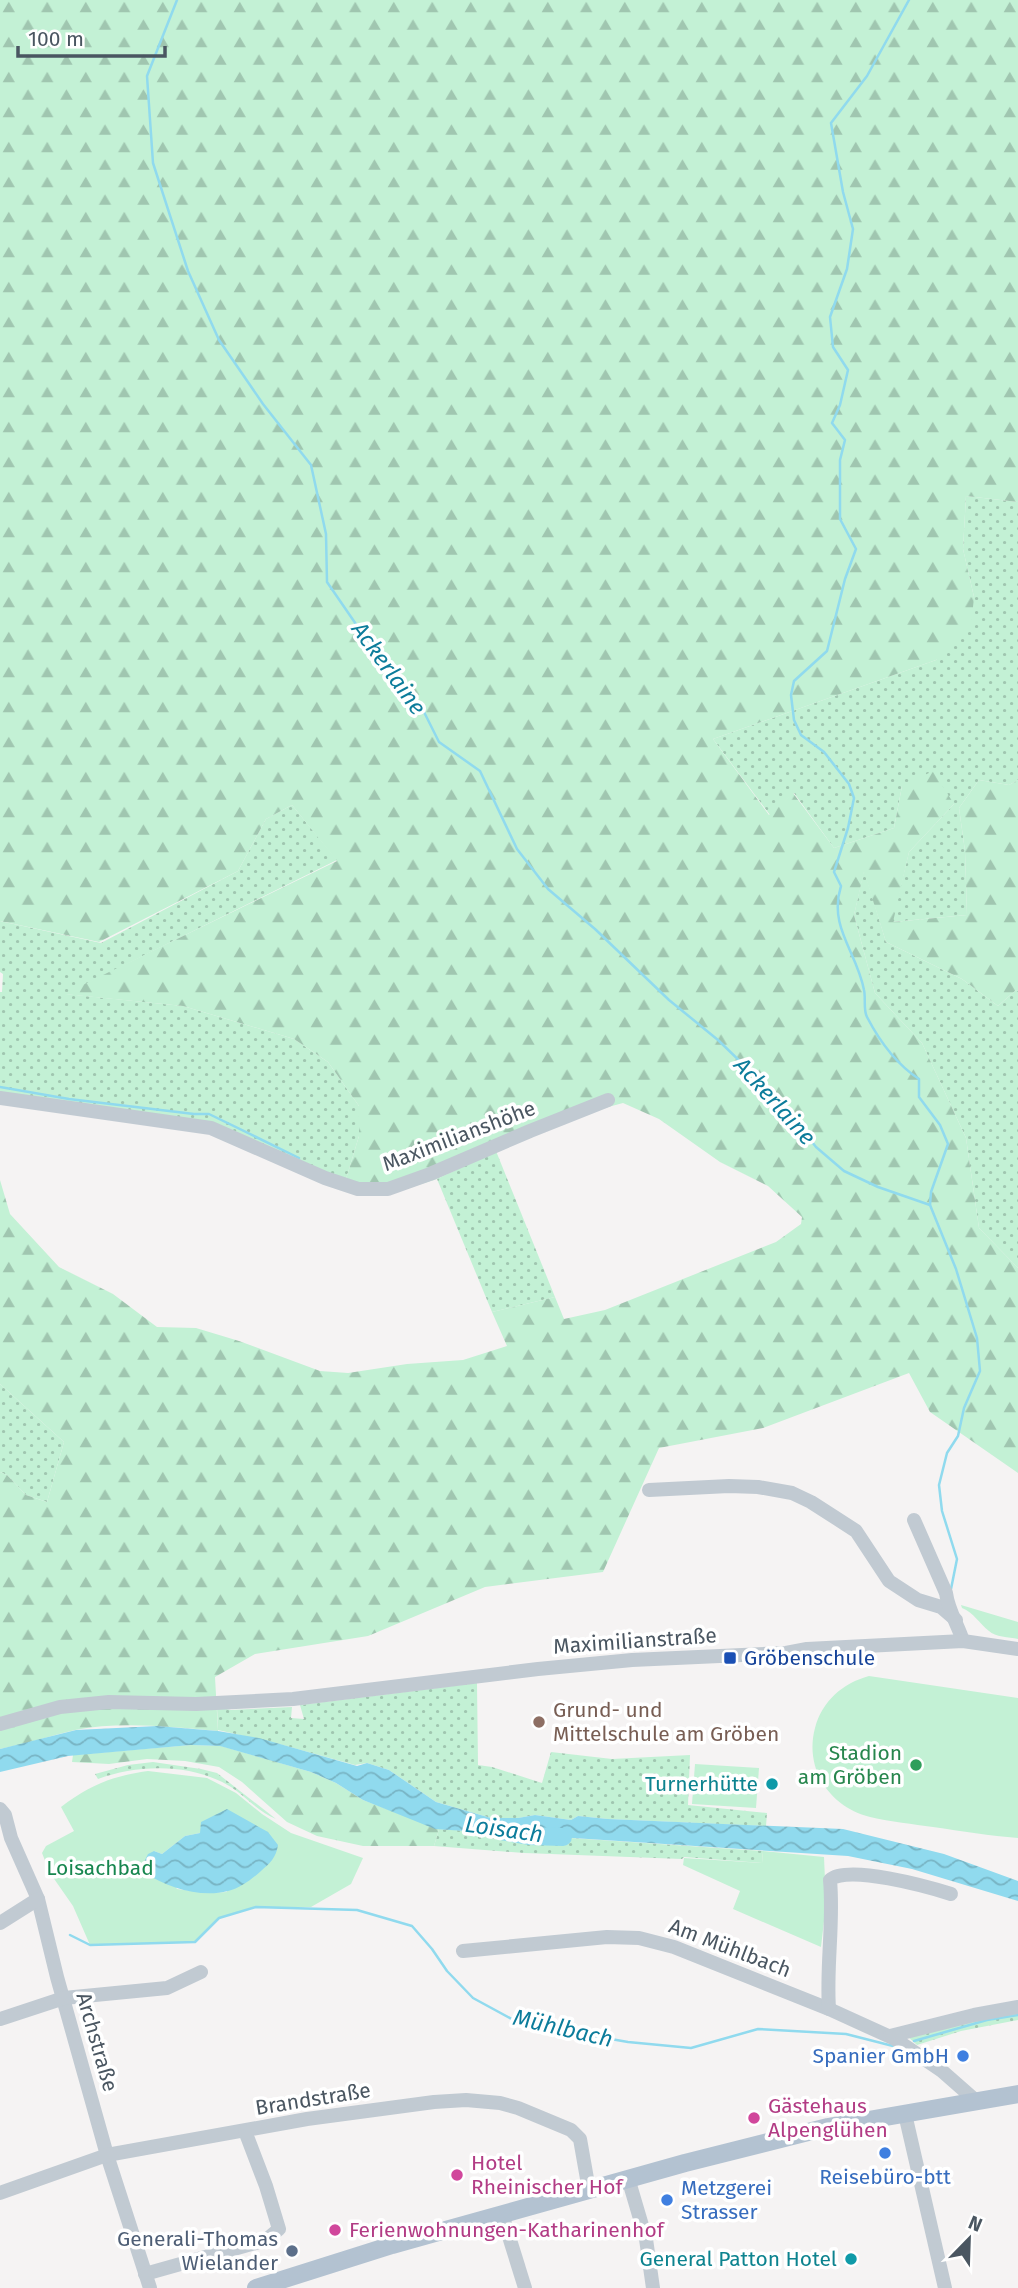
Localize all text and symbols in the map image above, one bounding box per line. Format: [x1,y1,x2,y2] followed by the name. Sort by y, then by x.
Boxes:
[18,14,164,58] scale bar
[28,26,84,52] text: 100 m
[345,615,432,720] water label: Ackerlaine
[728,1051,822,1151] water label: Ackerlaine
[379,1095,539,1177] street label: Maximilianshöhe
[552,1622,718,1660] street label: Maximilianstraße
[744,1645,875,1671] place label: Gröbenschule
[722,1650,738,1666] marker: Gröbenschule
[553,1697,779,1747] place label: Grund- und Mittelschule am Gröben
[531,1714,547,1730] marker: Grund- und Mittelschule am Gröben
[798,1740,902,1790] place label: Stadion am Gröben
[908,1757,924,1773] marker: Stadion am Gröben
[645,1771,758,1797] place label: Turnerhütte
[764,1776,780,1792] marker: Turnerhütte
[463,1810,545,1848] water label: Loisach
[46,1855,154,1881] park label: Loisachbad
[665,1913,795,1983] street label: Am Mühlbach
[70,1989,124,2095] street label: Archstraße
[510,2003,616,2053] water label: Mühlbach
[813,2043,949,2069] place label: Spanier GmbH
[955,2048,971,2064] marker: Spanier GmbH
[253,2077,373,2121] street label: Brandstraße
[768,2093,888,2143] place label: Gästehaus Alpenglühen
[746,2110,762,2126] marker: Gästehaus Alpenglühen
[877,2145,893,2161] marker: Reisebüro-btt
[471,2150,624,2200] place label: Hotel Rheinischer Hof
[819,2164,951,2190] place label: Reisebüro-btt
[449,2167,465,2183] marker: Hotel Rheinischer Hof
[681,2175,772,2225] place label: Metzgerei Strasser
[659,2192,675,2208] marker: Metzgerei Strasser
[934,2204,1004,2274] north arrow
[965,2211,986,2237] text: N
[349,2217,666,2243] place label: Ferienwohnungen-Katharinenhof
[327,2222,343,2238] marker: Ferienwohnungen-Katharinenhof
[117,2226,278,2276] place label: Generali-Thomas Wielander
[284,2243,300,2259] marker: Generali-Thomas Wielander
[639,2246,837,2272] place label: General Patton Hotel
[843,2251,859,2267] marker: General Patton Hotel

